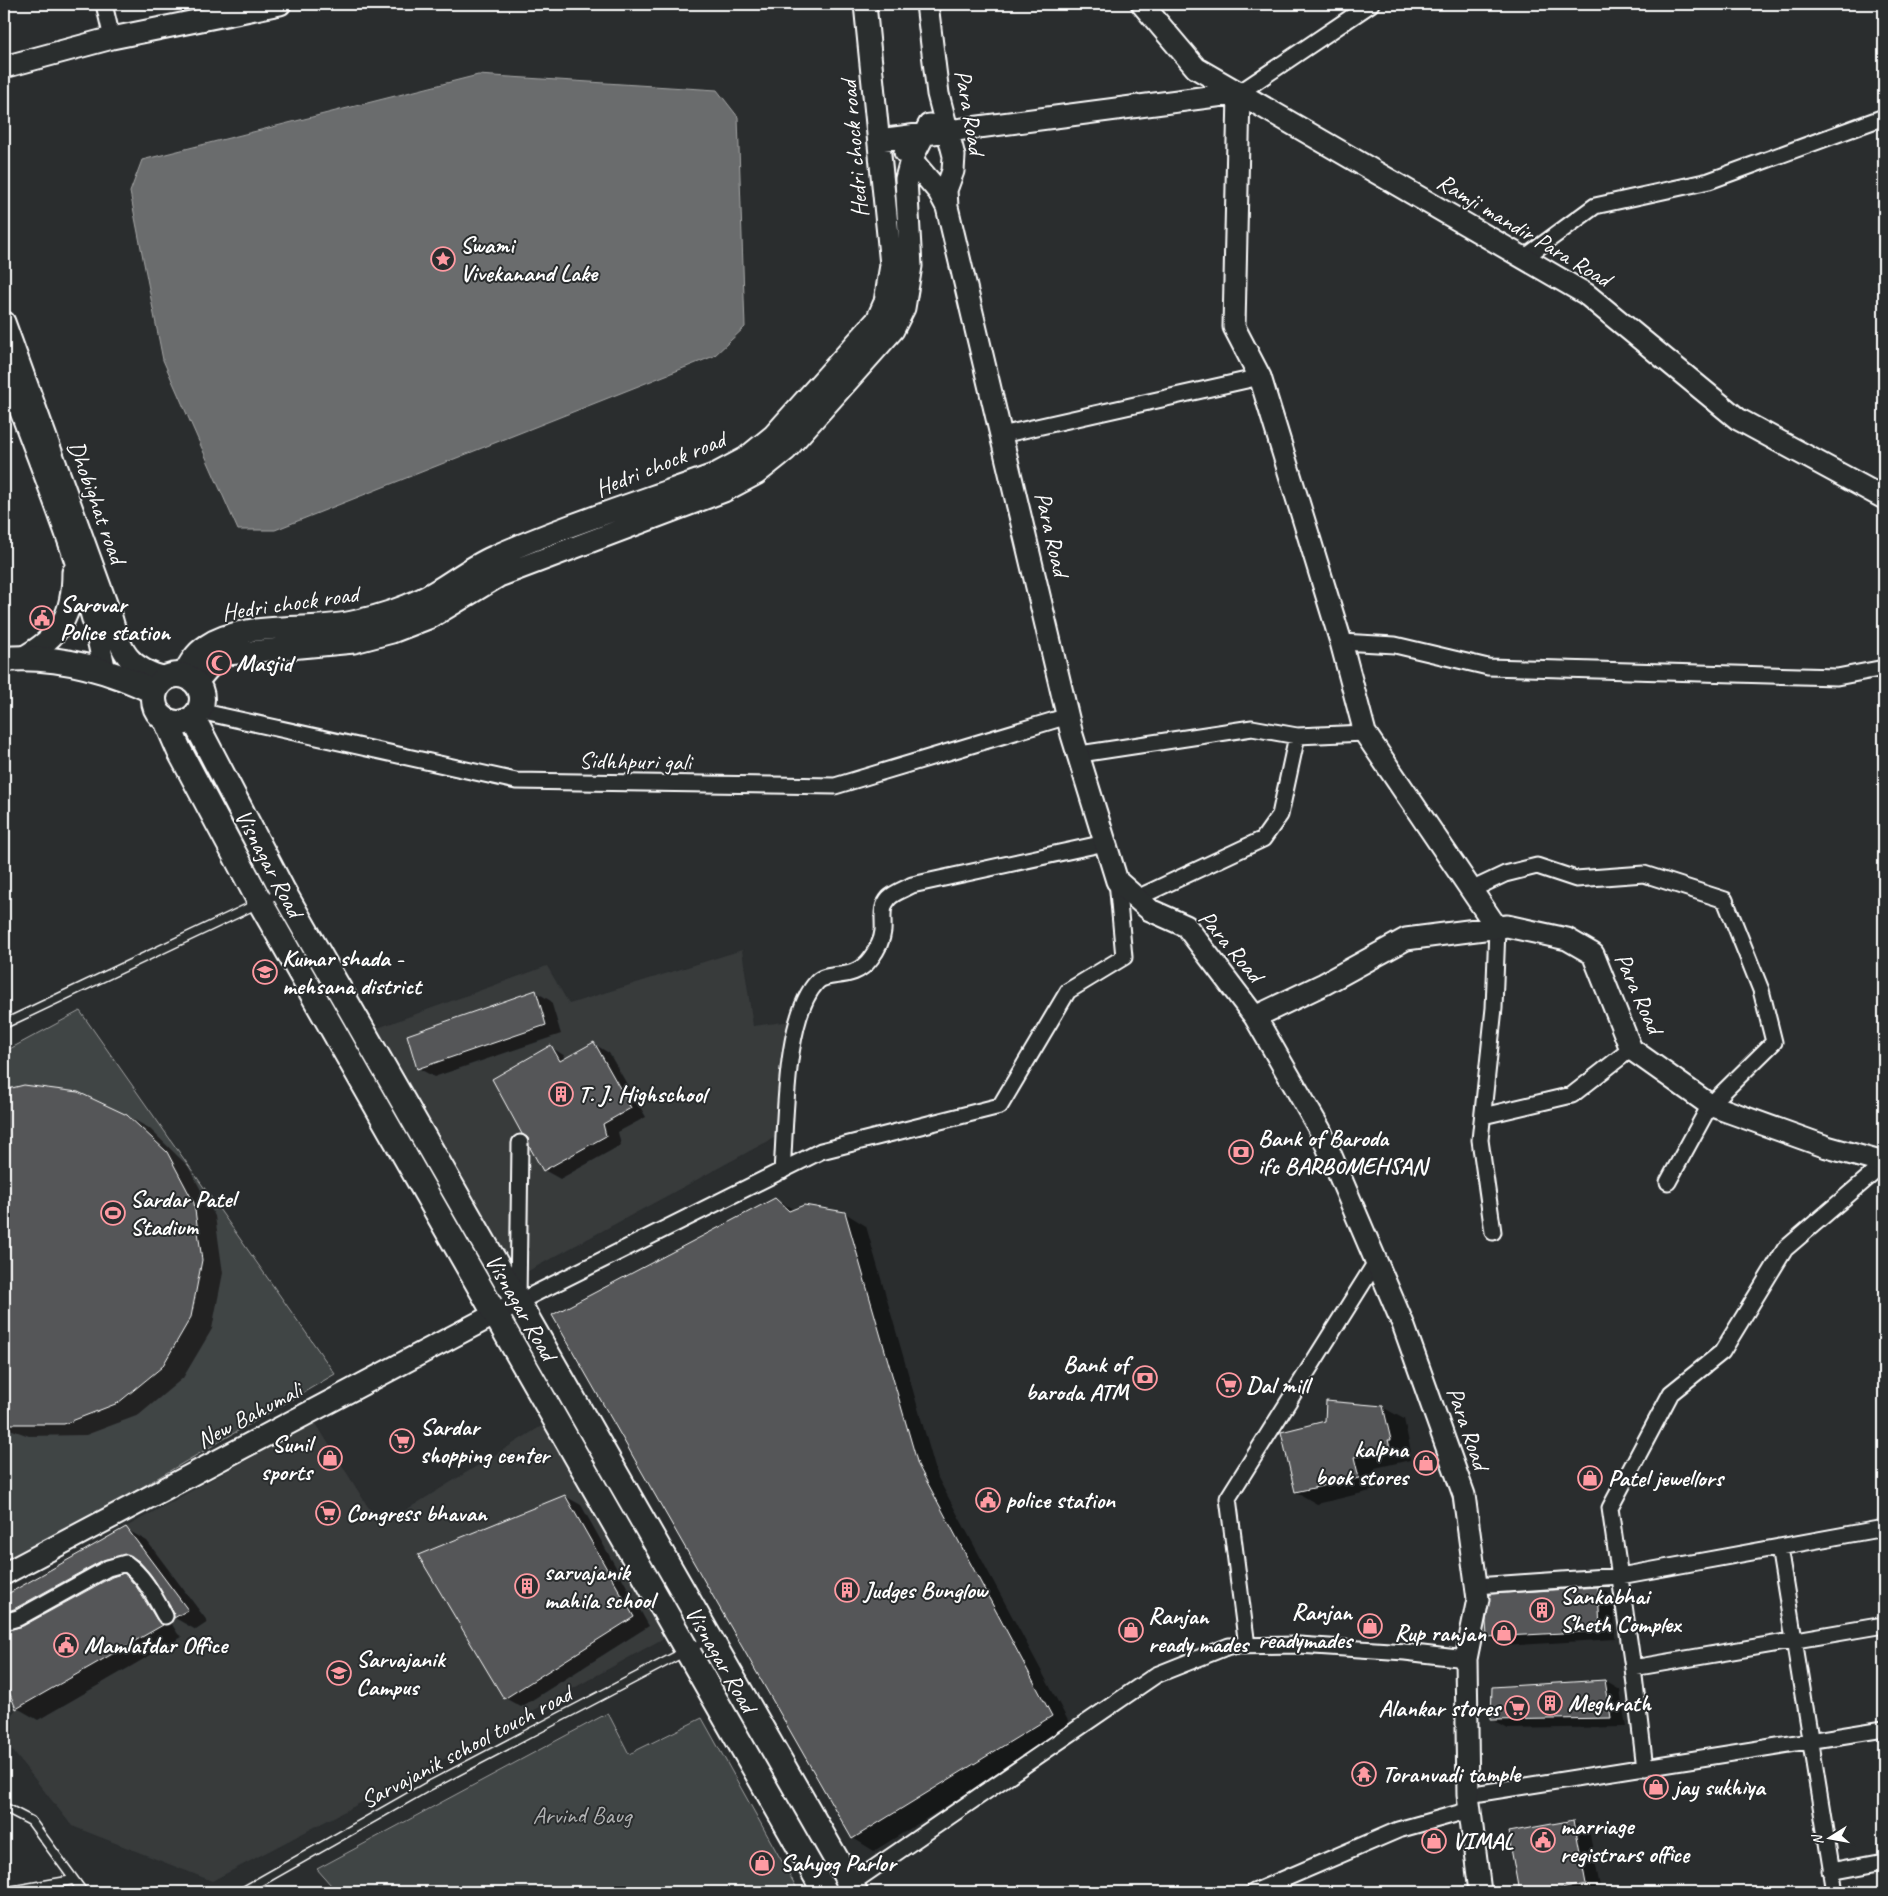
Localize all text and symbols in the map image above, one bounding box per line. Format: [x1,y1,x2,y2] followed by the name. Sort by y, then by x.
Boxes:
[948,67,993,160] street label: Para Road
[833,76,875,219] street label: Hedri chock road
[1432,166,1619,296] street label: Ramji mandir Para Road
[460,230,599,288] place label: Swami Vivekanand Lake
[430,246,456,272] place icon: Swami Vivekanand Lake
[591,423,733,504] street label: Hedri chock road
[61,437,134,571] street label: Dhobighat road
[1028,489,1077,582] street label: Para Road
[220,578,364,627] street label: Hedri chock road
[60,589,172,647] place label: Sarovar Police station
[29,605,55,631] public building icon: Sarovar Police station
[236,648,296,678] place label: Masjid
[206,650,232,676] mosque icon: Masjid
[579,745,694,777] street label: Sidhhpuri gali
[228,804,312,925] street label: Visnagar Road
[1192,904,1272,991] street label: Para Road
[282,943,424,1001] place label: Kumar shada - mehsana district
[1608,948,1671,1041] street label: Para Road
[252,959,278,985] school or university icon: Kumar shada - mehsana district
[578,1079,711,1109] place label: T. J. Highschool
[548,1081,574,1107] building icon: T. J. Highschool
[1258,1123,1431,1181] place label: Bank of Baroda ifc BARB0MEHSAN
[1228,1139,1254,1165] bank icon: Bank of Baroda ifc BARB0MEHSAN
[130,1184,240,1242] place label: Sardar Patel Stadium
[100,1200,126,1226] sports icon: Sardar Patel Stadium
[479,1248,565,1369] street label: Visnagar Road
[1025,1349,1134,1407] place label: Bank of baroda ATM
[1132,1365,1158,1391] bank icon: Bank of baroda ATM
[1246,1370,1314,1400] place label: Dal mill
[1216,1372,1242,1398] supermarket icon: Dal mill
[191,1374,309,1455] street label: New Bahumali
[1440,1383,1497,1476] street label: Para Road
[420,1412,551,1470] place label: Sardar shopping center
[389,1428,415,1454] supermarket icon: Sardar shopping center
[261,1429,317,1487] place label: Sunil sports
[1315,1434,1411,1492] place label: kalpna book stores
[317,1445,343,1471] shop icon: Sunil sports
[1413,1450,1439,1476] shop icon: kalpna book stores
[1608,1463,1725,1493] place label: Patel jewellors
[1577,1465,1603,1491] shop icon: Patel jewellors
[1006,1485,1116,1515] place label: police station
[975,1487,1001,1513] public building icon: police station
[346,1498,489,1528] place label: Congress bhavan
[315,1500,341,1526] supermarket icon: Congress bhavan
[544,1557,659,1615] place label: sarvajanik mahila school
[514,1573,540,1599] building icon: sarvajanik mahila school
[862,1575,989,1605] place label: Judges Bunglow
[834,1577,860,1603] building icon: Judges Bunglow
[1560,1581,1682,1639] place label: Sankabhai Sheth Complex
[1258,1597,1355,1655] place label: Ranjan readymades
[1529,1597,1555,1623] building icon: Sankabhai Sheth Complex
[679,1600,765,1721] street label: Visnagar Road
[1148,1601,1251,1659] place label: Ranjan ready mades
[1357,1613,1383,1639] shop icon: Ranjan readymades
[1118,1617,1144,1643] shop icon: Ranjan ready mades
[1394,1618,1487,1648] place label: Rup ranjan
[1491,1620,1517,1646] shop icon: Rup ranjan
[84,1630,229,1660] place label: Mamlatdar Office
[53,1632,79,1658] public building icon: Mamlatdar Office
[356,1644,447,1702] place label: Sarvajanik Campus
[326,1660,352,1686] school or university icon: Sarvajanik Campus
[355,1677,580,1815] street label: Sarvajanik school touch road
[1568,1688,1652,1718] place label: Meghrath
[1537,1690,1563,1716] building icon: Meghrath
[1378,1693,1503,1723] place label: Alankar stores
[1504,1695,1530,1721] supermarket icon: Alankar stores
[1382,1759,1522,1789] place label: Toranvadi tample
[1351,1761,1377,1787] temple icon: Toranvadi tample
[1671,1772,1767,1802] place label: jay sukhiya
[1643,1774,1669,1800] shop icon: jay sukhiya
[533,1800,634,1830] park label: Arvind Baug
[1560,1811,1691,1869] place label: marriage registrars office
[1806,1814,1856,1864] north arrow
[1452,1826,1515,1856] place label: VIMAL
[1530,1827,1556,1853] public building icon: marriage registrars office
[1421,1828,1447,1854] shop icon: VIMAL
[1808,1832,1827,1846] text: N
[780,1848,898,1878] place label: Sahyog Parlor
[749,1850,775,1876] shop icon: Sahyog Parlor

